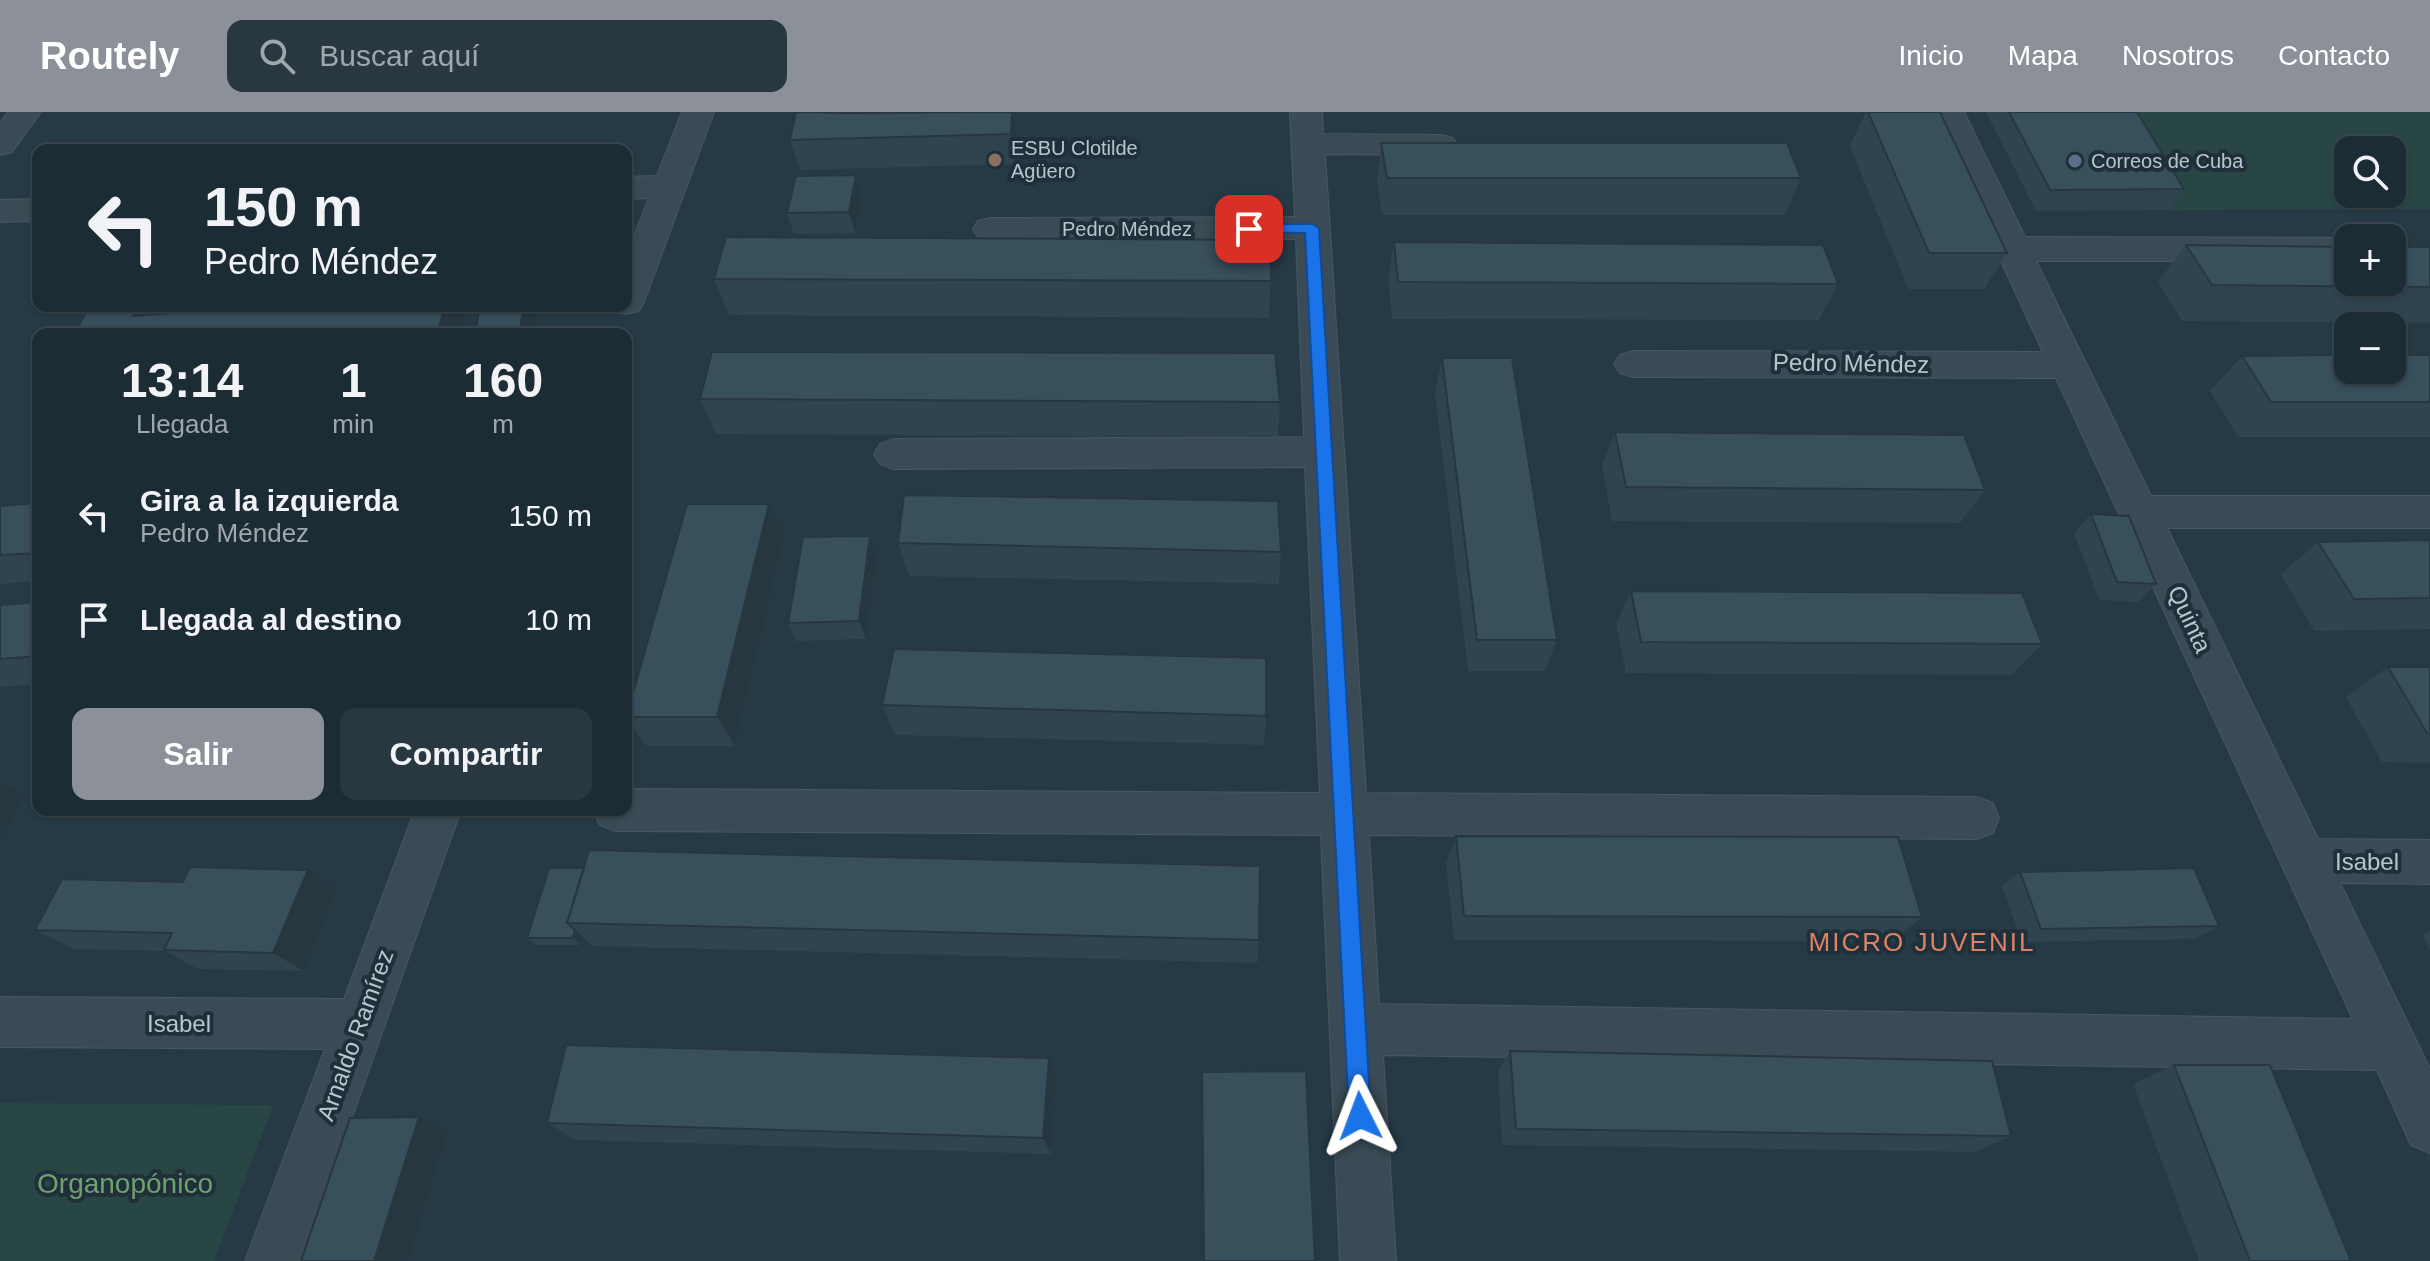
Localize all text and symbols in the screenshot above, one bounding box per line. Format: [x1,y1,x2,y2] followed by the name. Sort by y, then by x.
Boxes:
[227,20,787,92] search box
[255,34,299,78] icon: search
[40,35,179,77] text: Routely
[319,39,479,72] text: Buscar aquí
[1898,40,1964,71] text: Inicio
[2008,40,2078,71] text: Mapa
[2122,40,2234,71] text: Nosotros
[2278,40,2390,71] text: Contacto
[2334,136,2406,384] map controls
[2334,136,2406,208] button: search
[1011,137,1138,182] place label: ESBU Clotilde Agüero
[2091,150,2244,172] place label: Correos de Cuba
[986,151,1004,169] marker: ESBU Clotilde Agüero
[2066,152,2084,170] marker: Correos de Cuba
[204,175,363,238] text: 150 m
[72,176,176,280] icon: left
[1215,195,1283,263] pin
[1227,207,1271,251] icon: arrive
[1062,218,1192,240] street label: Pedro Méndez
[2334,224,2406,296] button: +
[204,241,438,282] text: Pedro Méndez
[2334,312,2406,384] button: −
[1773,348,1929,378] street label: Pedro Méndez
[121,354,244,407] text: 13:14
[340,354,367,407] text: 1
[463,354,543,407] text: 160
[136,409,228,439] text: Llegada
[332,409,374,439] text: min
[492,409,514,439] text: m
[140,484,398,517] text: Gira a la izquierda
[72,494,116,538] icon: left
[509,499,592,532] text: 150 m
[140,518,309,548] text: Pedro Méndez
[2163,581,2217,657] street label: Quinta
[72,598,116,642] icon: arrive
[140,603,402,636] text: Llegada al destino
[525,603,592,636] text: 10 m
[72,708,324,800] button: Salir
[340,708,592,800] button: Compartir
[2335,848,2399,875] street label: Isabel
[1809,927,2035,957] district label: MICRO JUVENIL
[312,946,398,1124] street label: Arnaldo Ramírez
[147,1010,211,1037] street label: Isabel
[1318,1074,1402,1158] position arrow
[37,1168,213,1199] park label: Organopónico

